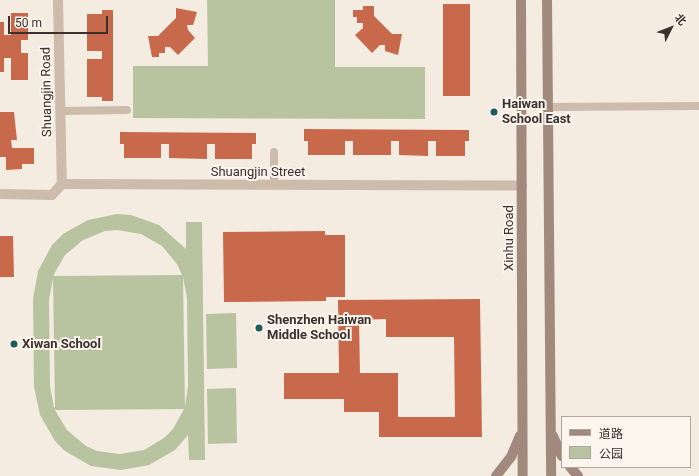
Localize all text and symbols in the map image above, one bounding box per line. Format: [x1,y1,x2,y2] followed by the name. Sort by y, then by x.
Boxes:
[10,8,110,34] scale bar
[651,8,691,48] north arrow
[672,11,689,28] text: 北
[15,16,42,30] text: 50 m
[38,47,56,137] street label: Shuangjin Road
[502,97,571,128] place label: Haiwan School East
[489,107,499,117] marker: Haiwan School East
[211,164,305,180] street label: Shuangjin Street
[501,205,517,271] street label: Xinhu Road
[267,313,371,344] place label: Shenzhen Haiwan Middle School
[254,323,264,333] marker: Shenzhen Haiwan Middle School
[22,336,101,352] place label: Xiwan School
[9,339,19,349] marker: Xiwan School
[561,416,691,468] legend
[599,427,623,441] text: 道路
[599,447,623,461] text: 公园

